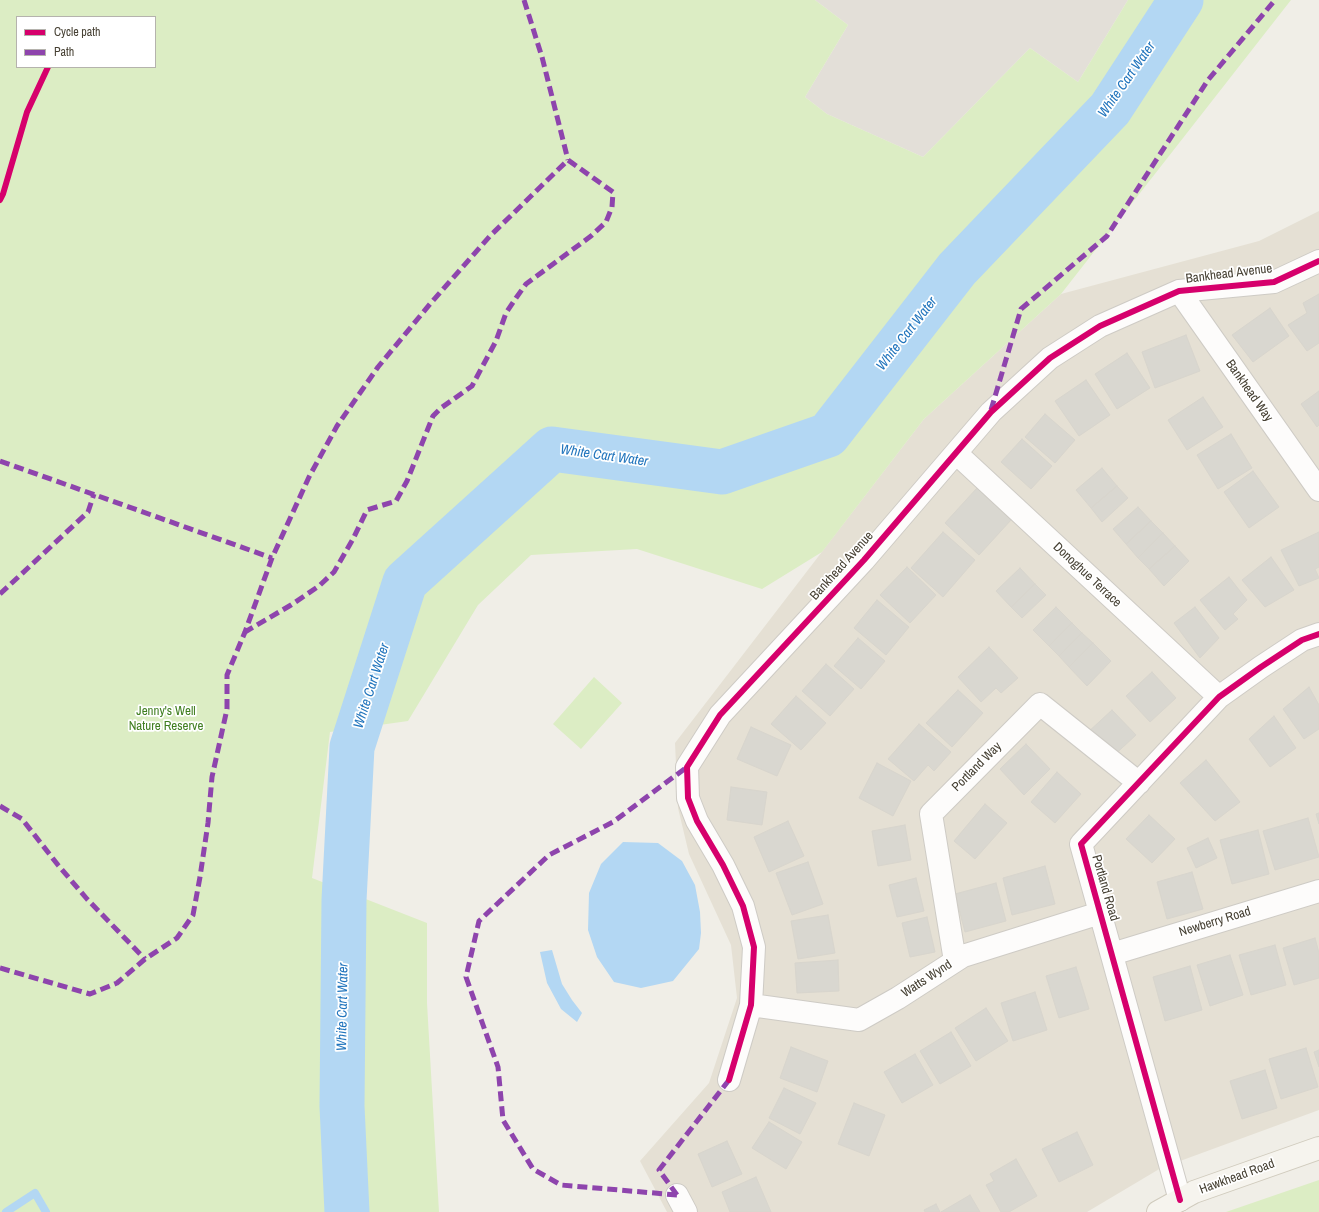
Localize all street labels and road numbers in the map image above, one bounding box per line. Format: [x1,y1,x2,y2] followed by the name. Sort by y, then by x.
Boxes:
[1185,261,1273,287] street label: Bankhead Avenue
[1222,357,1276,425] street label: Bankhead Way
[807,528,877,604] street label: Bankhead Avenue
[1050,539,1124,611] street label: Donoghue Terrace
[949,739,1005,795] street label: Portland Way
[1088,853,1122,923] street label: Portland Road
[1177,904,1253,940] street label: Newberry Road
[899,957,955,1001] street label: Watts Wynd
[1197,1156,1277,1198] street label: Hawkhead Road

